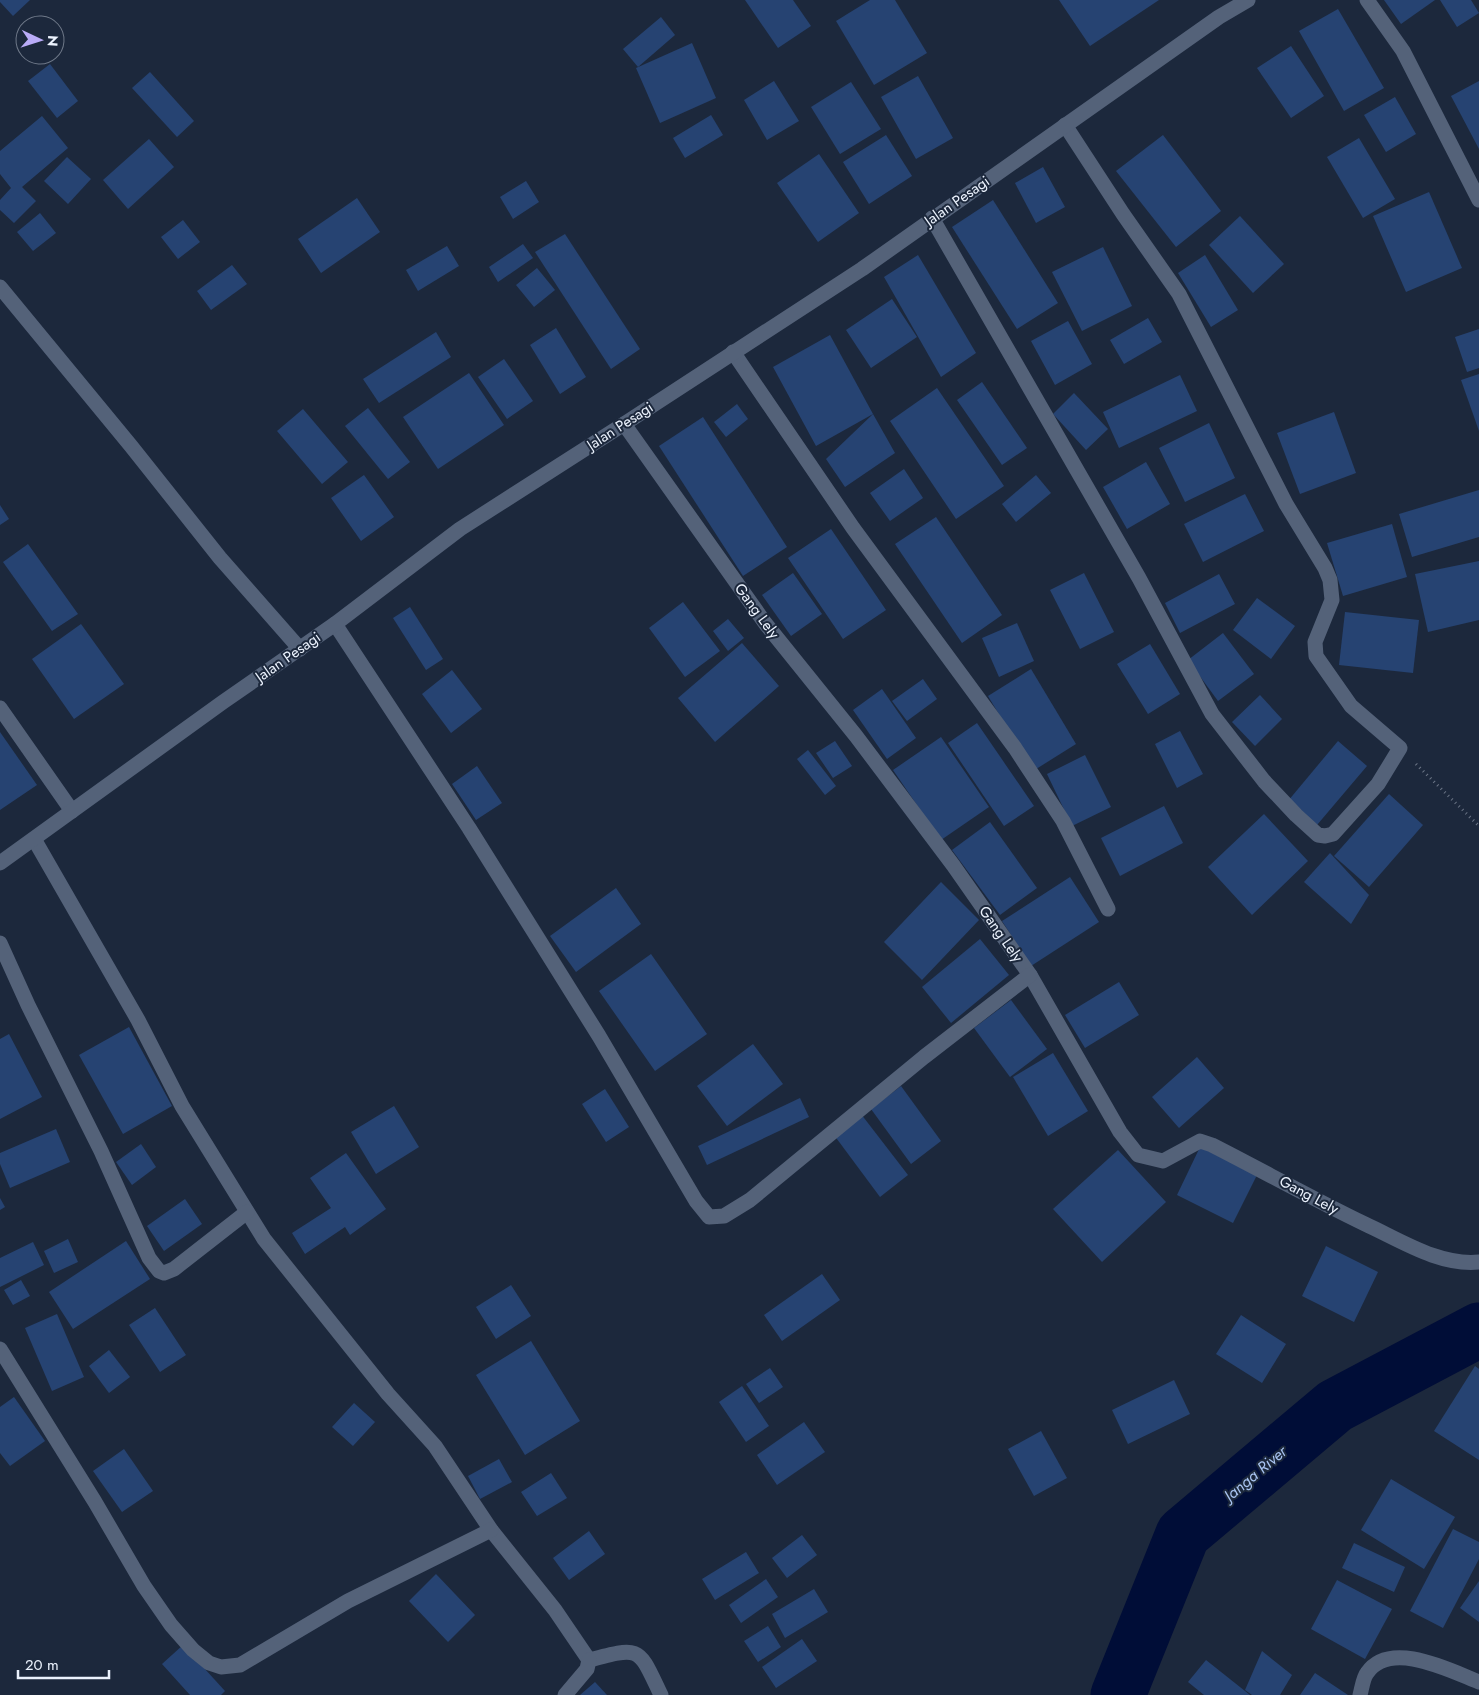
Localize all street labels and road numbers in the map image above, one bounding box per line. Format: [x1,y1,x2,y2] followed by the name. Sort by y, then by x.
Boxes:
[918,170,994,233] street label: Jalan Pesagi
[581,396,657,457] street label: Jalan Pesagi
[729,579,785,644] street label: Gang Lely
[249,626,325,689] street label: Jalan Pesagi
[974,901,1029,967] street label: Gang Lely
[1275,1170,1343,1220] street label: Gang Lely

